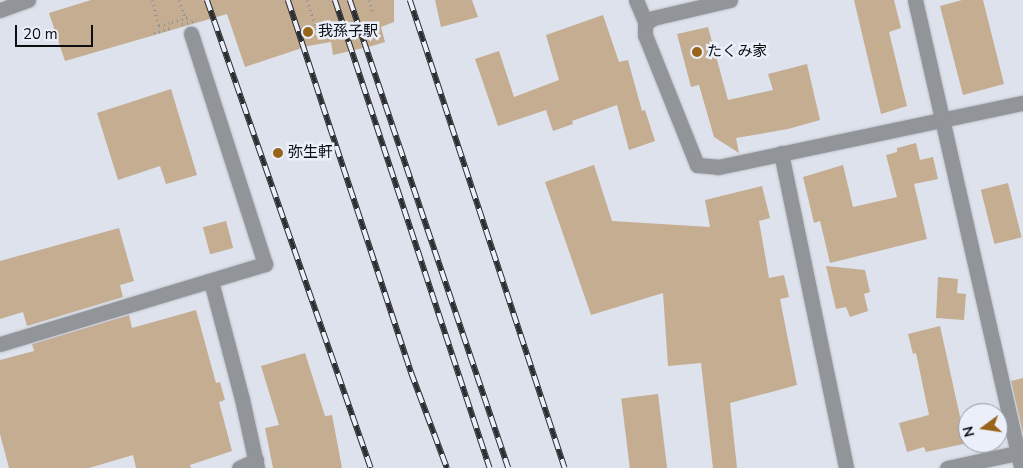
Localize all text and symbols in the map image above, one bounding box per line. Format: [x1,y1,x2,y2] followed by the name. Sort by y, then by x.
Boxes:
[18,15,95,47] scale bar
[318,23,378,41] place label: 我孫子駅
[23,24,58,44] text: 20 m
[302,26,314,38] marker: 我孫子駅
[707,43,767,61] place label: たくみ家
[691,46,703,58] marker: たくみ家
[288,144,333,162] place label: 弥生軒
[272,147,284,159] marker: 弥生軒
[958,403,1008,453] north arrow
[958,424,979,439] text: N

